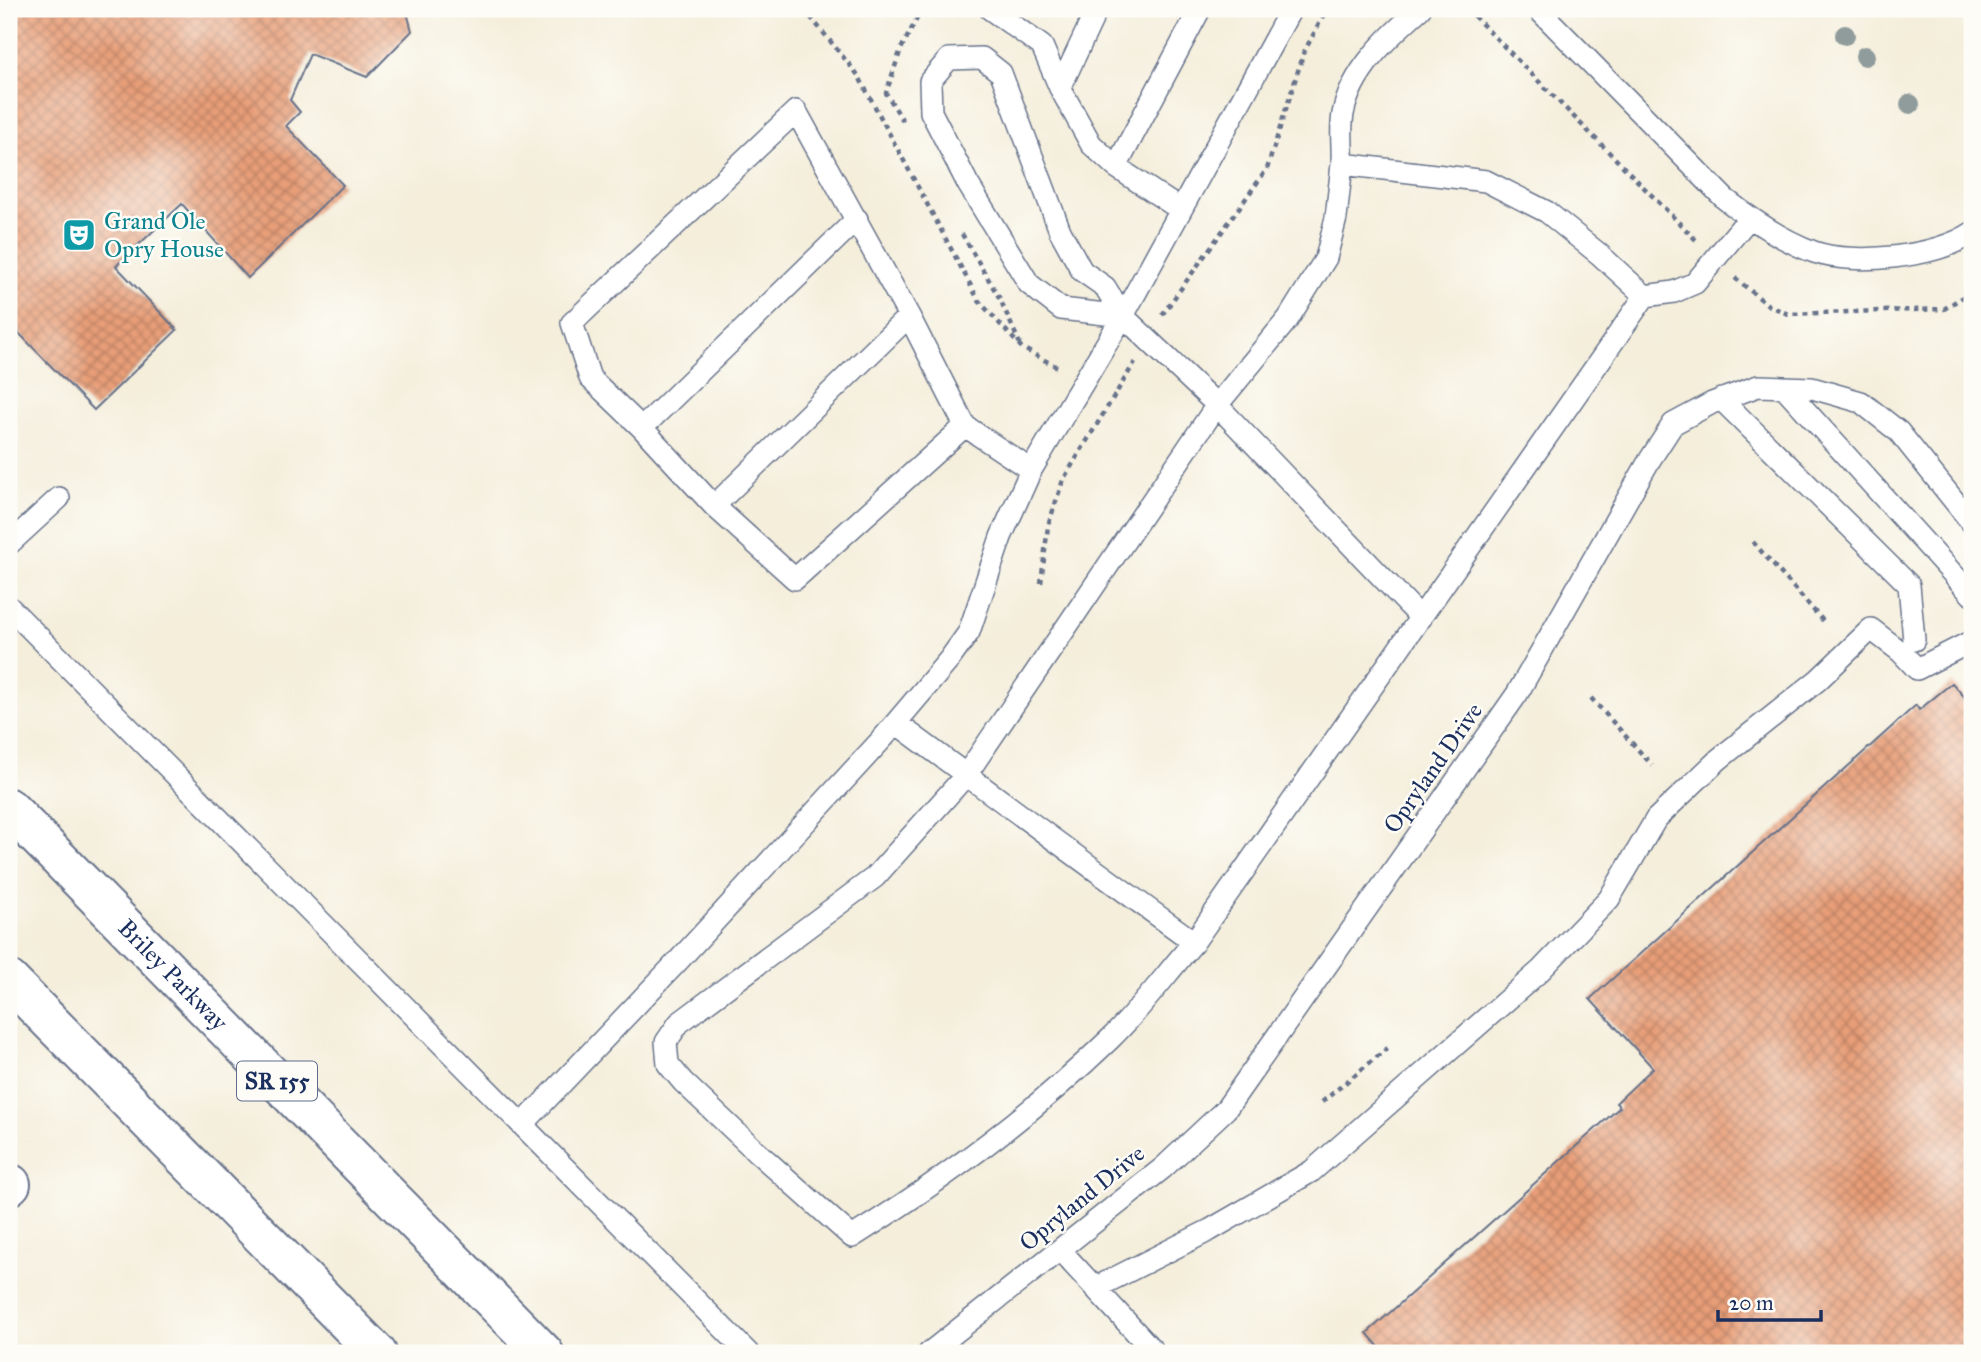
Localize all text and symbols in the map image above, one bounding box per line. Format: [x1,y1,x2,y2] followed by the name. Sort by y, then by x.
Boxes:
[104,206,224,264] place label: Grand Ole Opry House
[60,216,98,254] theatre icon: Grand Ole Opry House
[1377,697,1489,839] street label: Opryland Drive
[112,913,235,1037] street label: Briley Parkway
[237,1062,317,1100] road number: SR 155
[1013,1138,1151,1258] street label: Opryland Drive
[1718,1278,1822,1322] scale bar
[1729,1290,1774,1316] text: 20 m

